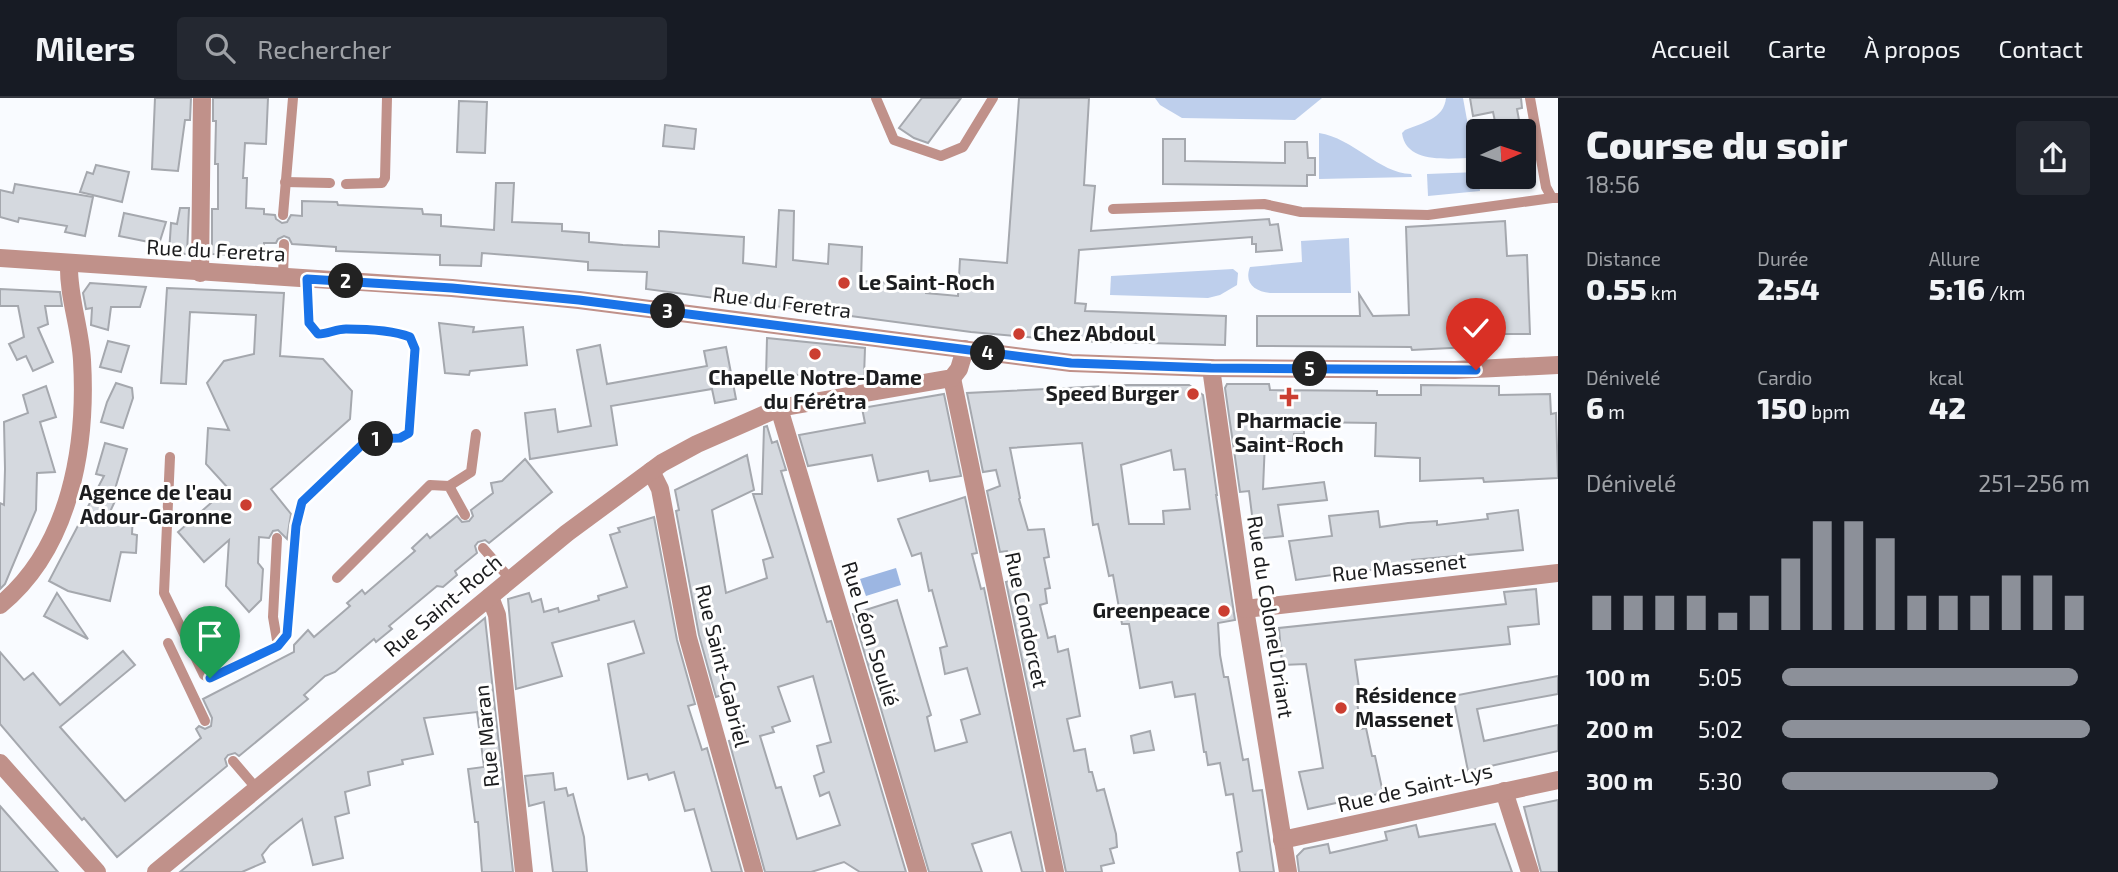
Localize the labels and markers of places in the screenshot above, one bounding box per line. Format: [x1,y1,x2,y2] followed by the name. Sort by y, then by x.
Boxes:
[328,264,364,298] pin: 2
[858,269,995,294] place label: Le Saint-Roch
[836,275,852,291] marker: Le Saint-Roch
[650,294,686,328] pin: 3
[1446,298,1506,370] pin
[1033,320,1155,345] place label: Chez Abdoul
[1011,326,1027,342] marker: Chez Abdoul
[970,336,1006,370] pin: 4
[807,346,823,362] marker: Chapelle Notre-Dame du Férétra
[1292,352,1328,386] pin: 5
[708,364,922,413] place label: Chapelle Notre-Dame du Férétra
[1046,380,1179,405] place label: Speed Burger
[1185,386,1201,402] marker: Speed Burger
[1281,389,1297,405] marker: Pharmacie Saint-Roch
[1234,407,1344,456] place label: Pharmacie Saint-Roch
[358,422,394,456] pin: 1
[79,479,232,528] place label: Agence de l'eau Adour-Garonne
[238,497,254,513] marker: Agence de l'eau Adour-Garonne
[1092,597,1210,622] place label: Greenpeace
[1216,603,1232,619] marker: Greenpeace
[180,606,240,678] pin
[1355,682,1457,731] place label: Résidence Massenet
[1333,700,1349,716] marker: Résidence Massenet

